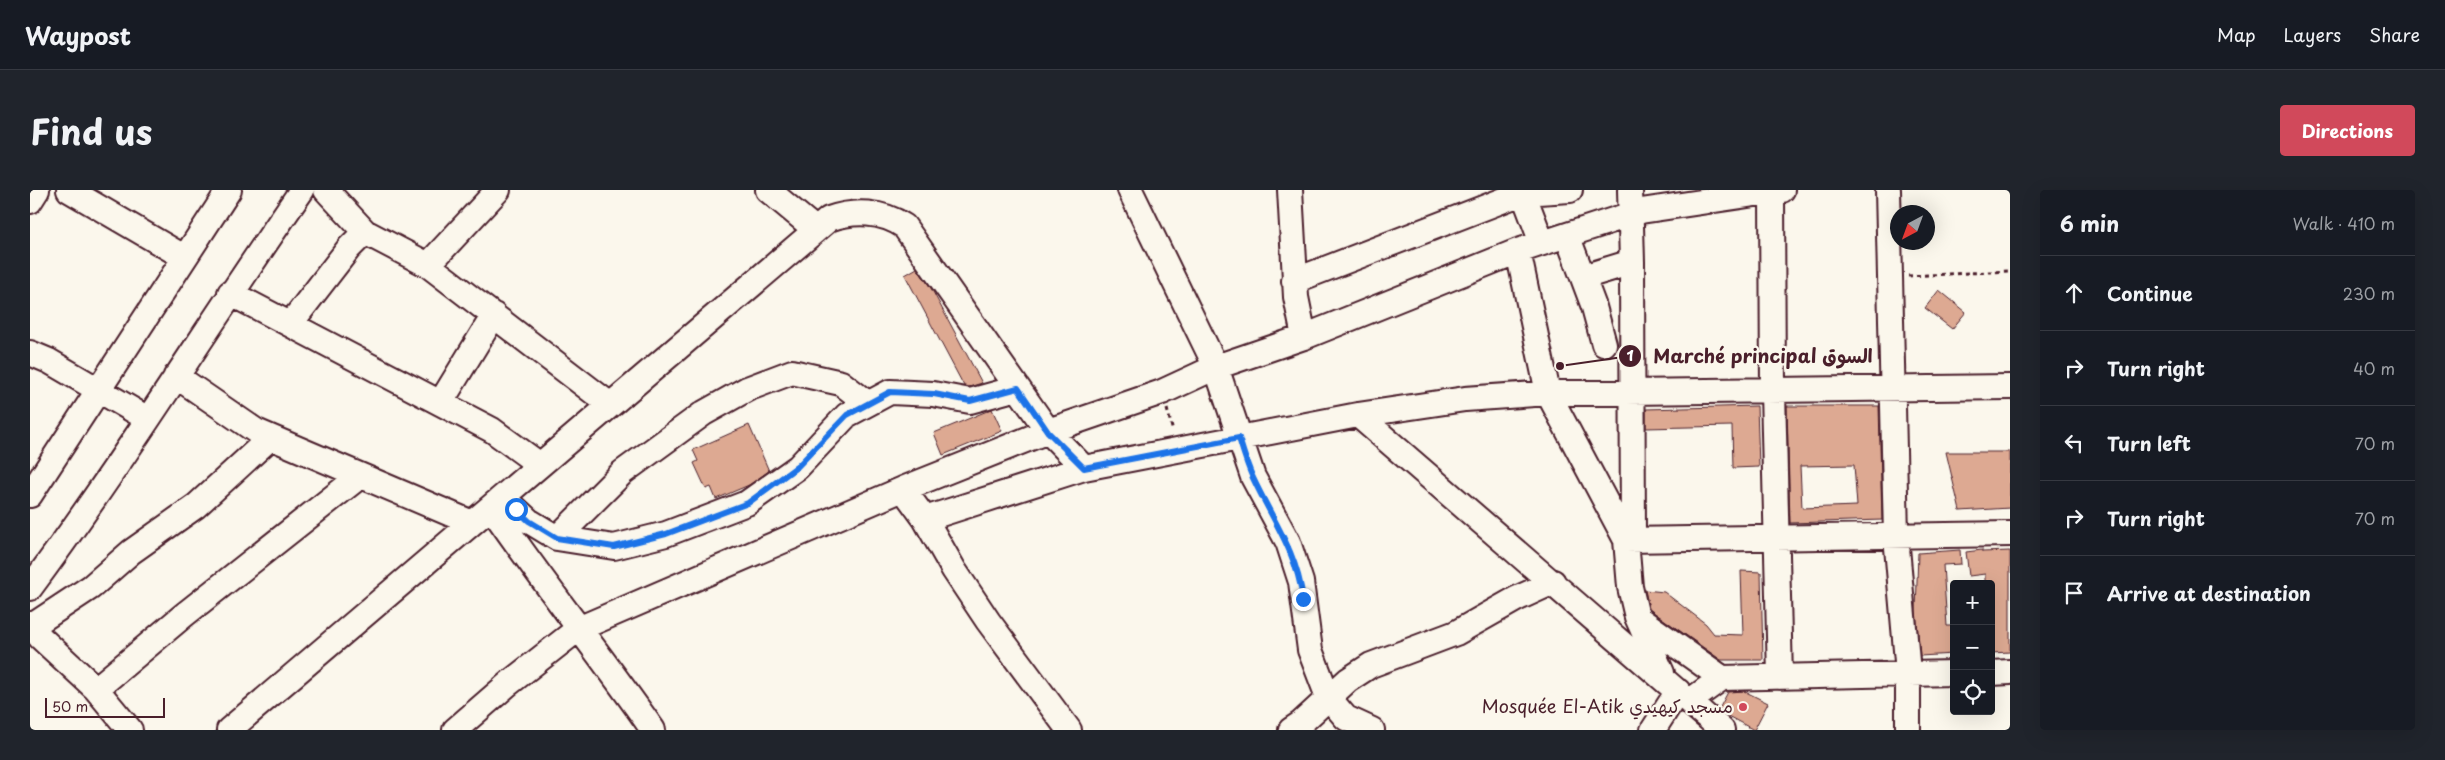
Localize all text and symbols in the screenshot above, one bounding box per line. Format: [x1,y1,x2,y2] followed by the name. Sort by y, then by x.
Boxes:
[25,17,131,53] text: Waypost
[2217,21,2256,48] text: Map
[2284,21,2341,48] text: Layers
[2369,21,2420,48] text: Share
[30,104,152,157] text: Find us
[2280,105,2415,156] button: Directions
[1890,205,1935,250] north arrow
[2060,207,2119,239] text: 6 min
[2293,211,2395,235] text: Walk · 410 m
[2060,279,2088,307] icon: ahead
[2107,279,2193,307] text: Continue
[2343,281,2395,305] text: 230 m
[1617,339,1883,373] callout: Marché principal السوق
[1653,341,1873,369] text: Marché principal السوق
[1626,343,1634,366] text: 1
[2060,354,2088,382] icon: right
[2107,354,2205,382] text: Turn right
[2353,356,2395,380] text: 40 m
[2060,429,2088,457] icon: left
[2107,429,2191,457] text: Turn left
[2355,431,2395,455] text: 70 m
[505,498,528,521] route start
[2060,504,2088,532] icon: right
[2107,504,2205,532] text: Turn right
[2355,506,2395,530] text: 70 m
[2060,579,2088,607] icon: arrive
[2107,579,2311,607] text: Arrive at destination
[1950,580,1995,715] map controls
[1950,580,1995,625] button: +
[1292,588,1315,611] route end
[1950,625,1995,670] button: −
[1950,670,1995,715] button: locate
[1482,692,1733,720] place label: Mosquée El-Atik مسجد كيهيدي
[45,695,165,718] scale bar
[52,696,88,717] text: 50 m
[1737,701,1749,713] marker: Mosquée El-Atik مسجد كيهيدي

